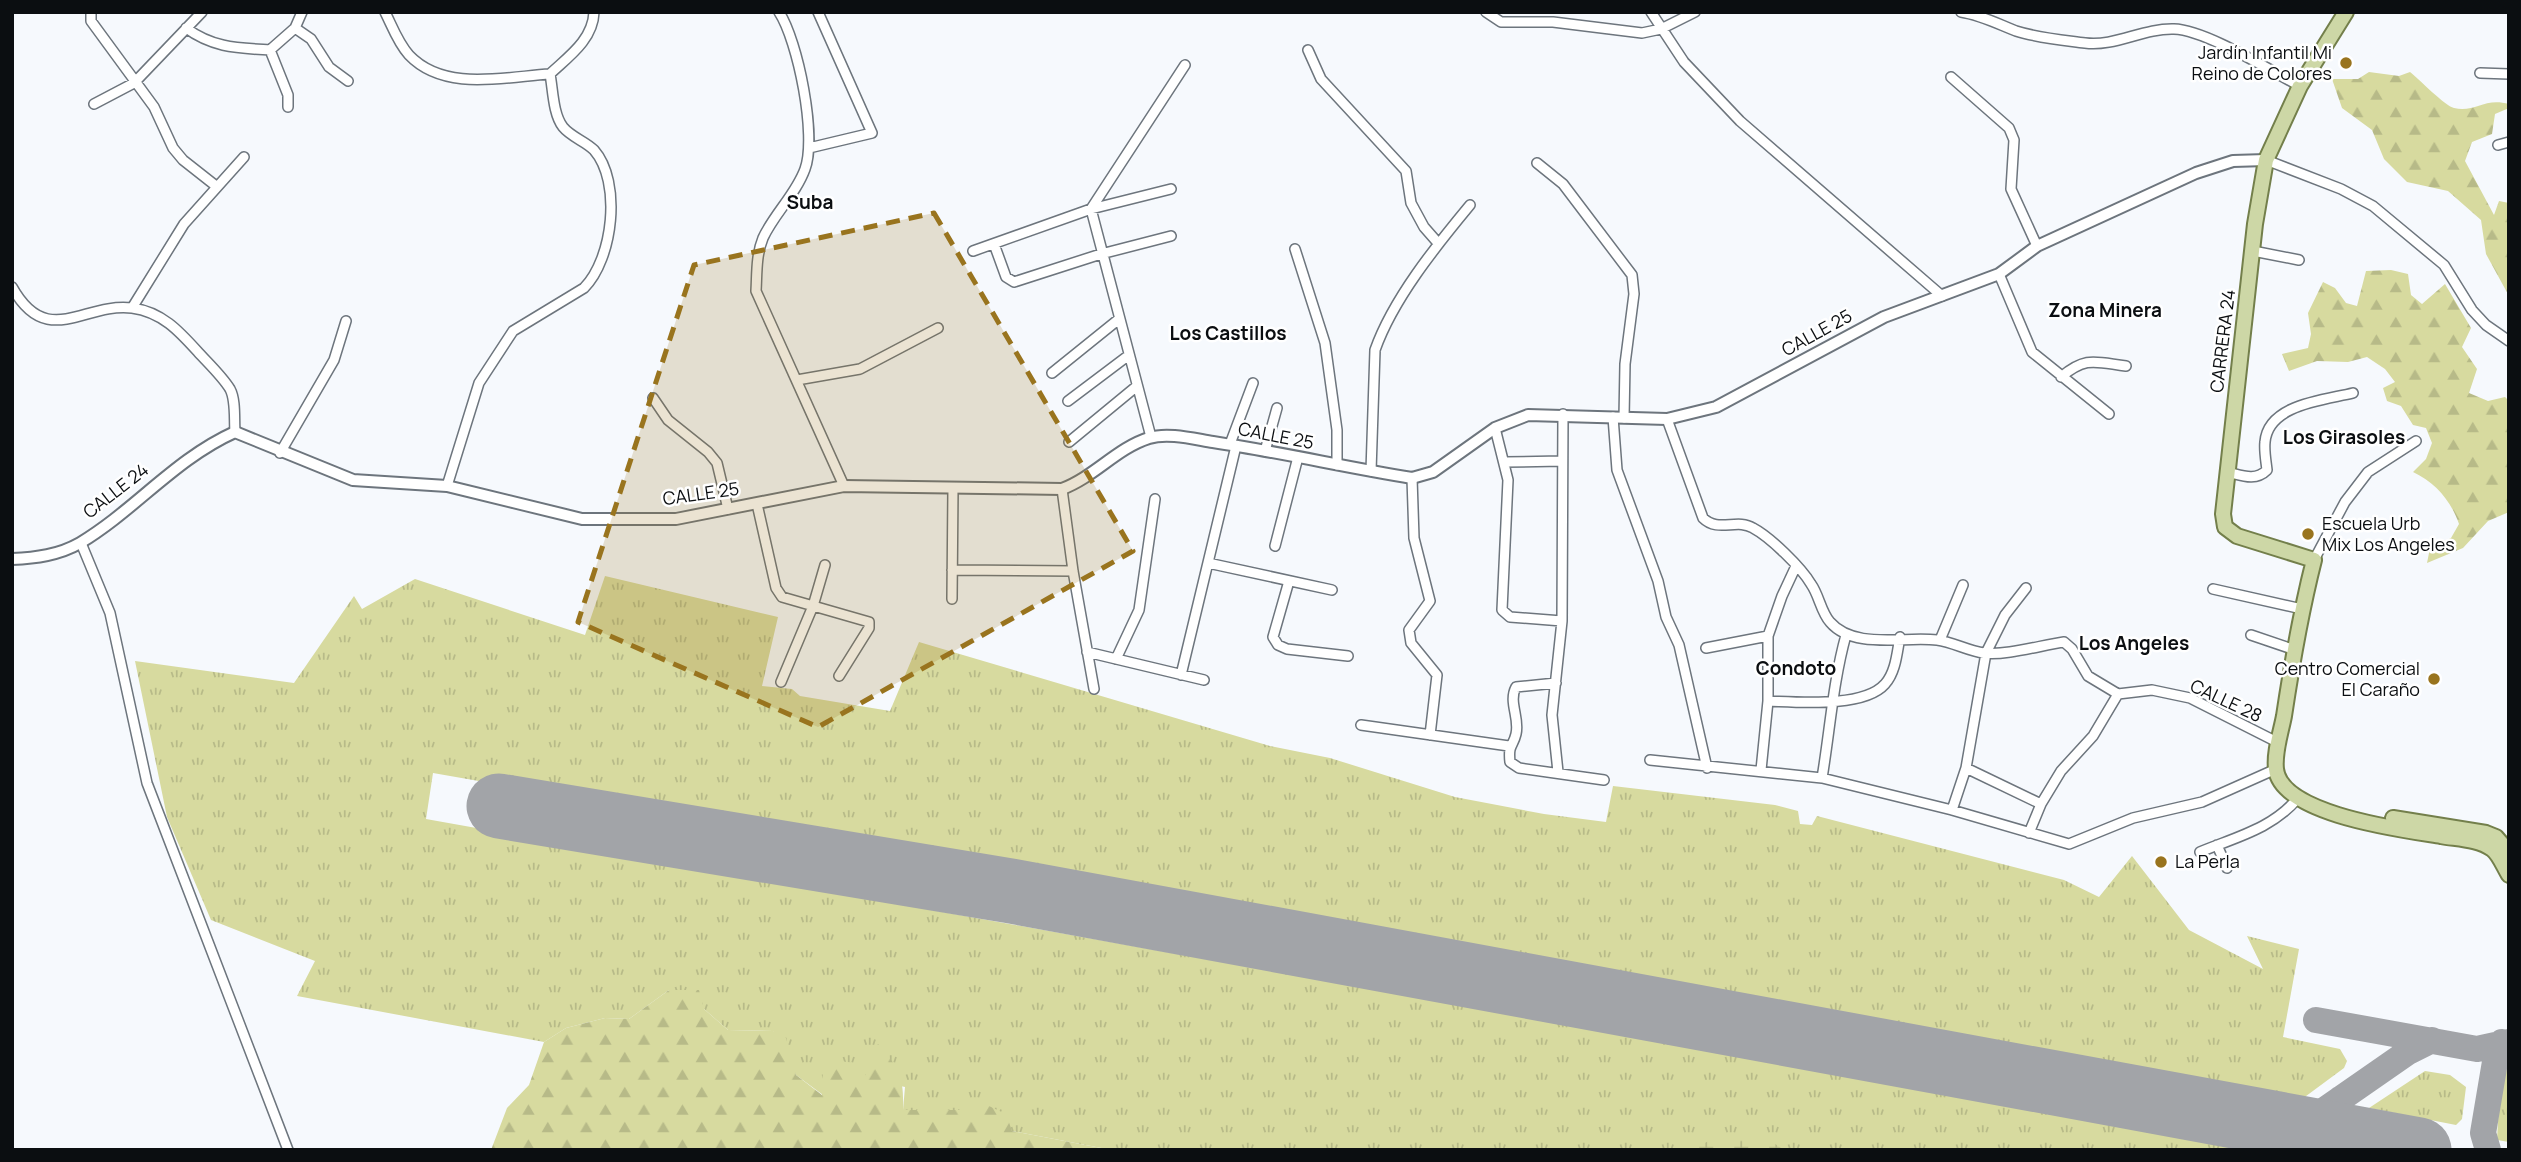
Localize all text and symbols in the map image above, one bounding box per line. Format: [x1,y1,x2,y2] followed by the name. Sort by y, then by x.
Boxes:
[2192,40,2332,85] place label: Jardín Infantil Mi Reino de Colores
[2338,55,2354,71] marker: Jardín Infantil Mi Reino de Colores
[786,189,834,215] district label: Suba
[2204,288,2240,394] street label: CARRERA 24
[2048,297,2162,323] district label: Zona Minera
[1777,303,1856,361] street label: CALLE 25
[1169,320,1287,346] district label: Los Castillos
[1236,416,1316,454] street label: CALLE 25
[2283,424,2405,450] district label: Los Girasoles
[78,457,153,523] street label: CALLE 24
[661,476,741,510] street label: CALLE 25
[2322,511,2455,556] place label: Escuela Urb Mix Los Angeles
[2300,526,2316,542] marker: Escuela Urb Mix Los Angeles
[2079,630,2189,656] district label: Los Angeles
[1756,655,1836,681] district label: Condoto
[2275,656,2420,701] place label: Centro Comercial El Caraño
[2426,671,2442,687] marker: Centro Comercial El Caraño
[2187,673,2266,727] street label: CALLE 28
[2175,849,2240,873] place label: La Perla
[2153,854,2169,870] marker: La Perla

